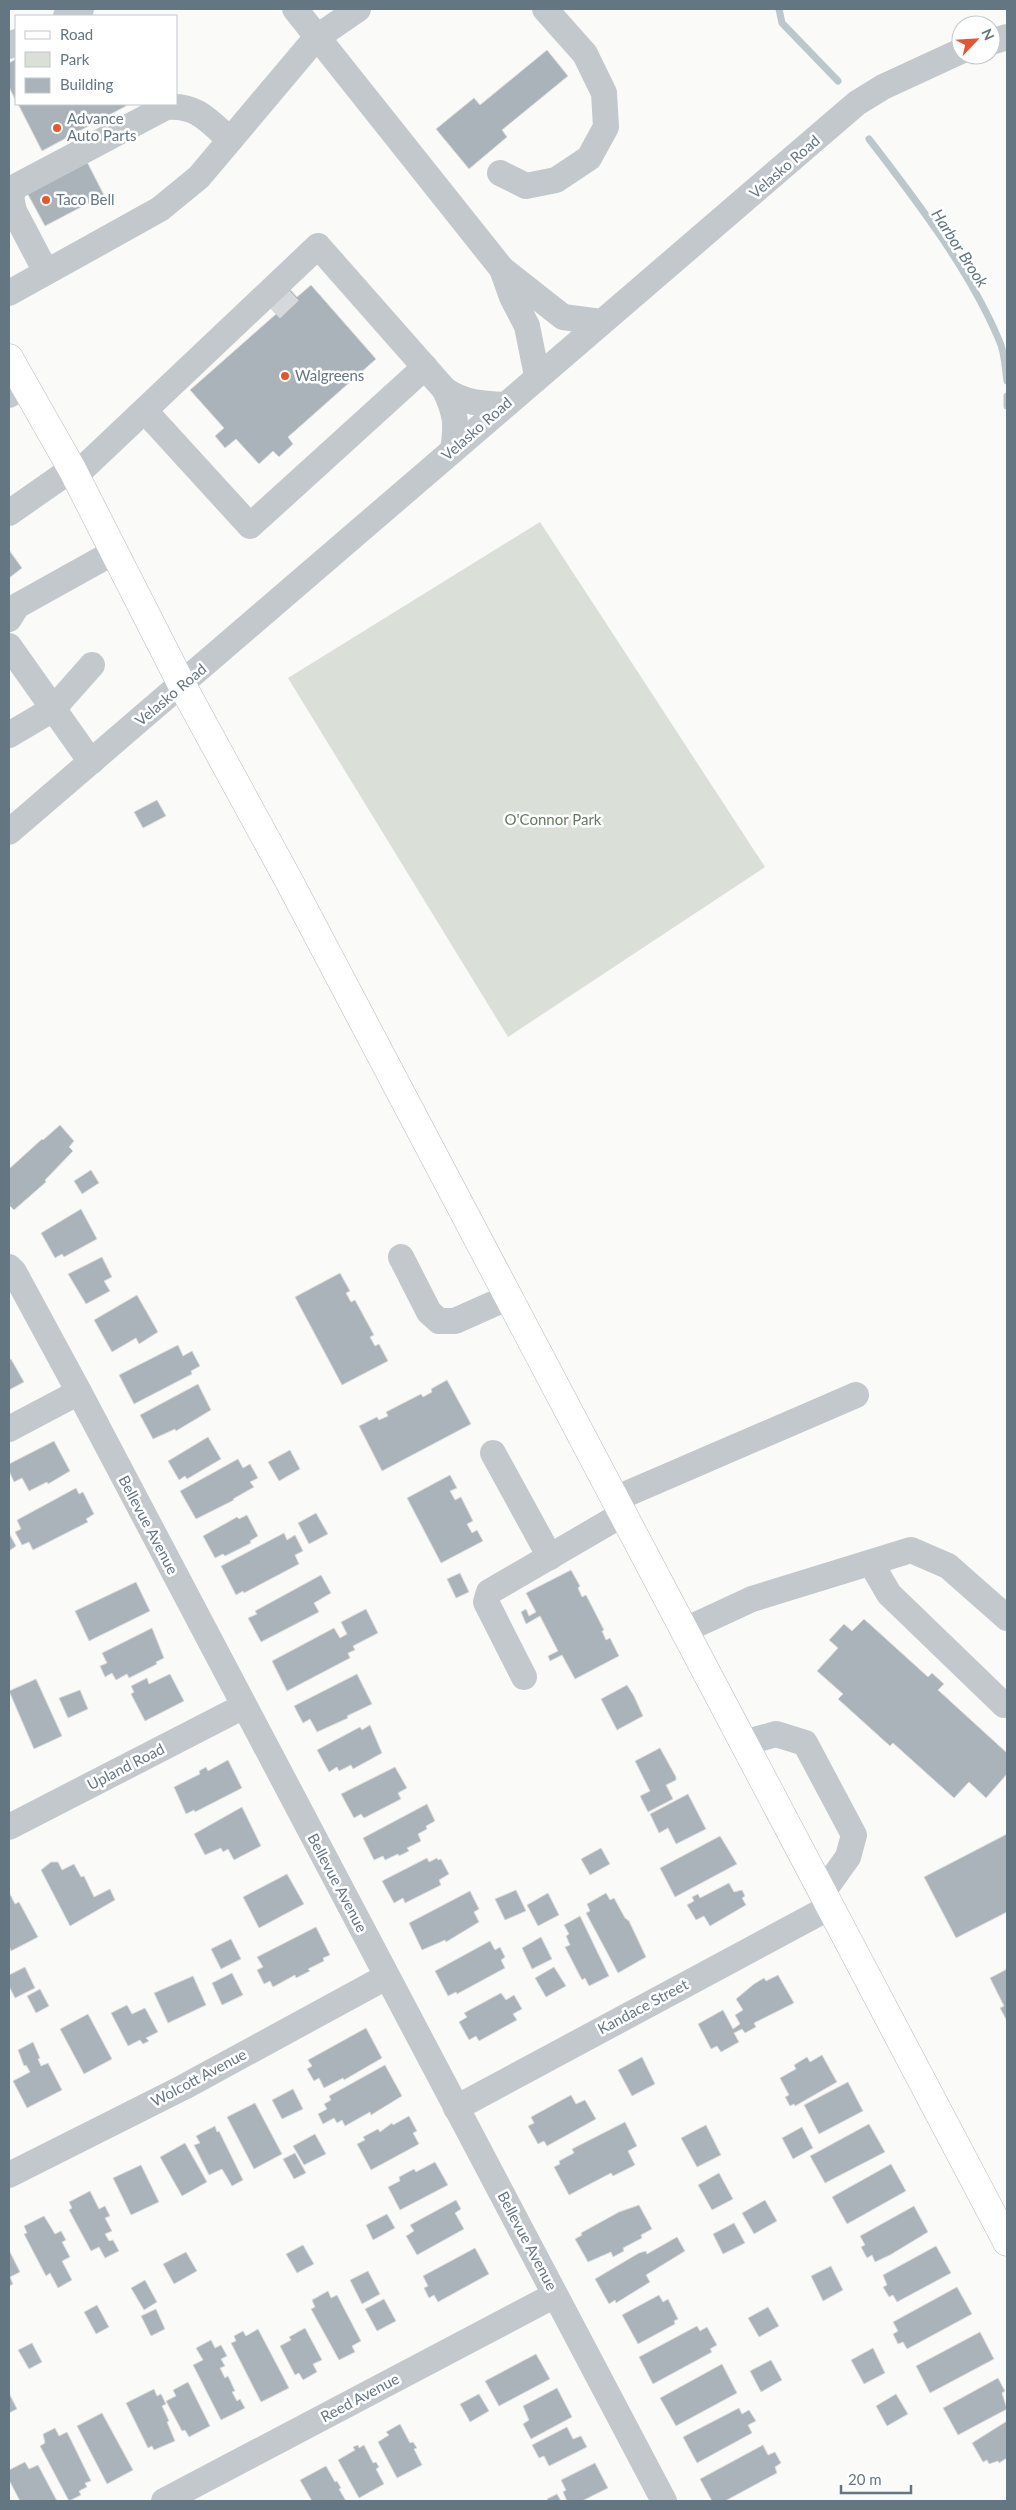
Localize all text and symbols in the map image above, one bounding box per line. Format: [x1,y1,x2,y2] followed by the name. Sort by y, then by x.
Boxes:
[15,15,178,105] legend
[951,15,1001,65] north arrow
[60,25,93,43] text: Road
[978,26,998,43] text: N
[60,50,90,68] text: Park
[60,75,113,93] text: Building
[67,109,137,144] place label: Advance Auto Parts
[51,122,63,134] marker: Advance Auto Parts
[746,131,823,202] street label: Velasko Road
[56,190,115,208] place label: Taco Bell
[40,194,52,206] marker: Taco Bell
[928,205,993,291] water label: Harbor Brook
[295,366,364,384] place label: Walgreens
[279,370,291,382] marker: Walgreens
[438,393,515,464] street label: Velasko Road
[131,659,210,729] street label: Velasko Road
[505,810,602,828] park label: O'Connor Park
[115,1472,183,1577] street label: Bellevue Avenue
[84,1739,167,1793] street label: Upland Road
[304,1830,372,1935] street label: Bellevue Avenue
[594,1974,691,2038] street label: Kandace Street
[148,2044,249,2110] street label: Wolcott Avenue
[494,2188,562,2293] street label: Bellevue Avenue
[317,2369,402,2425] street label: Reed Avenue
[841,2462,911,2494] scale bar
[848,2470,882,2488] text: 20 m

